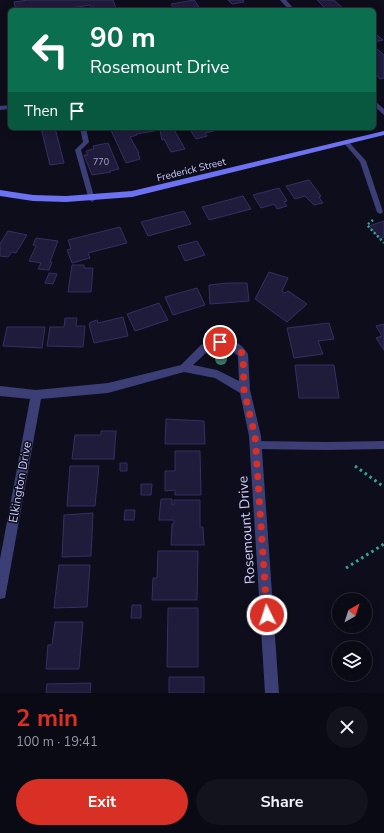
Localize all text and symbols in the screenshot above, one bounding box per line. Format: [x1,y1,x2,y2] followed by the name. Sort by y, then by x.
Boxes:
[90,19,156,57] text: 90 m
[24,24,76,76] icon: left
[90,55,229,79] text: Rosemount Drive
[66,100,88,122] icon: arrive
[24,101,58,121] text: Then
[155,154,228,185] street label: Frederick Street
[93,156,109,168] house number: 770
[203,325,237,359] pin
[209,331,231,353] icon: arrive
[5,440,35,524] street label: Elkington Drive
[233,475,260,585] street label: Rosemount Drive
[332,593,372,633] north arrow
[332,593,372,681] map controls
[246,594,288,636] position arrow
[332,641,372,681] button: layers
[16,702,78,734] text: 2 min
[326,706,368,748] button: close
[16,733,98,751] text: 100 m · 19:41
[16,779,188,825] button: Exit
[196,779,368,825] button: Share

